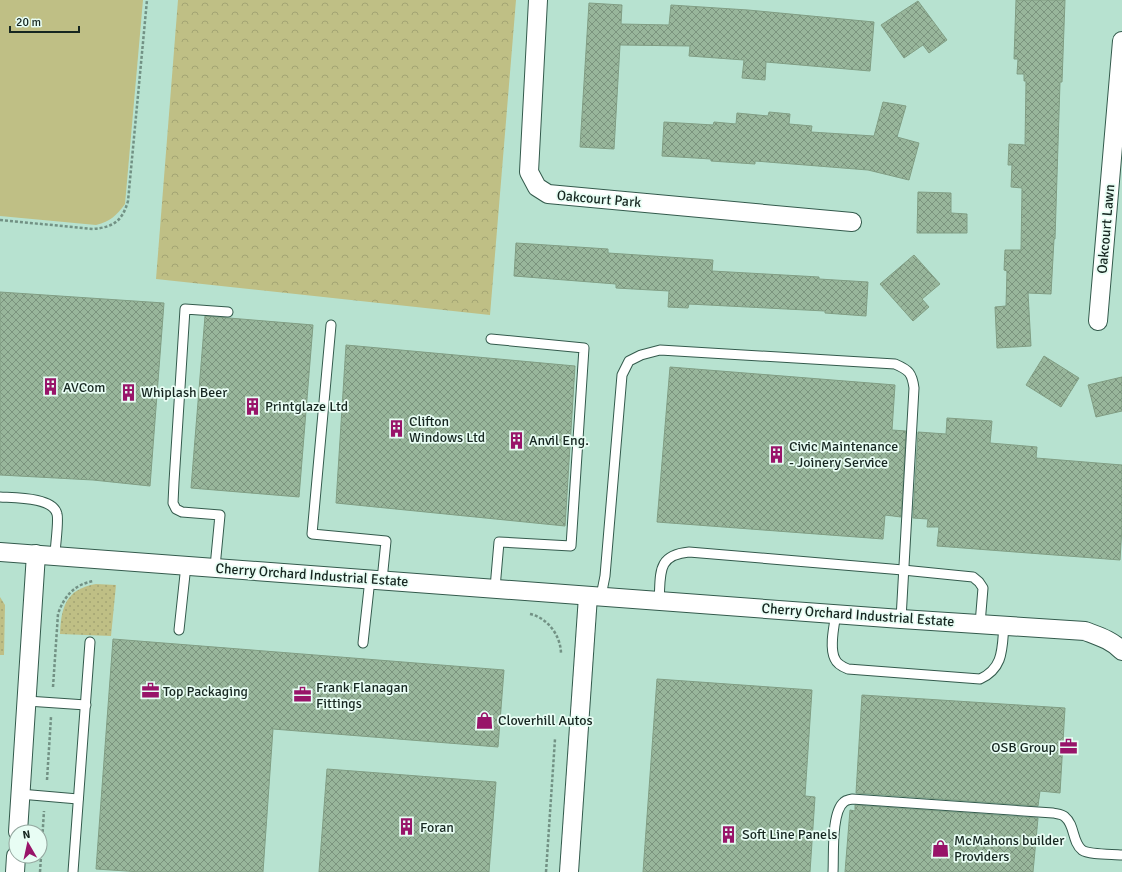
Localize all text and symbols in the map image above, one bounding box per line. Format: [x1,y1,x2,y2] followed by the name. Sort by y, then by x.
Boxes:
[10,8,79,34] scale bar
[16,15,41,30] text: 20 m
[1094,184,1118,274] street label: Oakcourt Lawn
[556,187,642,211] street label: Oakcourt Park
[40,377,60,397] building icon: AVCom
[63,379,106,396] place label: AVCom
[118,382,138,402] building icon: Whiplash Beer
[141,384,228,401] place label: Whiplash Beer
[242,396,262,416] building icon: Printglaze Ltd
[265,398,348,415] place label: Printglaze Ltd
[409,413,485,446] place label: Clifton Windows Ltd
[386,419,406,439] building icon: Clifton Windows Ltd
[506,430,526,450] building icon: Anvil Eng.
[529,432,589,449] place label: Anvil Eng.
[789,438,898,471] place label: Civic Maintenance - Joinery Service
[766,444,786,464] building icon: Civic Maintenance - Joinery Service
[215,560,409,590] street label: Cherry Orchard Industrial Estate
[761,600,955,630] street label: Cherry Orchard Industrial Estate
[316,679,408,712] place label: Frank Flanagan Fittings
[140,681,160,701] office icon: Top Packaging
[163,683,248,700] place label: Top Packaging
[293,685,313,705] office icon: Frank Flanagan Fittings
[475,710,495,730] shop icon: Cloverhill Autos
[498,712,593,729] place label: Cloverhill Autos
[1059,737,1079,757] office icon: OSB Group
[991,739,1056,756] place label: OSB Group
[397,817,417,837] building icon: Foran
[420,819,454,836] place label: Foran
[8,824,48,864] north arrow
[719,824,739,844] building icon: Soft Line Panels
[742,826,837,843] place label: Soft Line Panels
[22,828,31,842] text: N
[954,832,1065,865] place label: McMahons builder Providers
[931,838,951,858] shop icon: McMahons builder Providers

